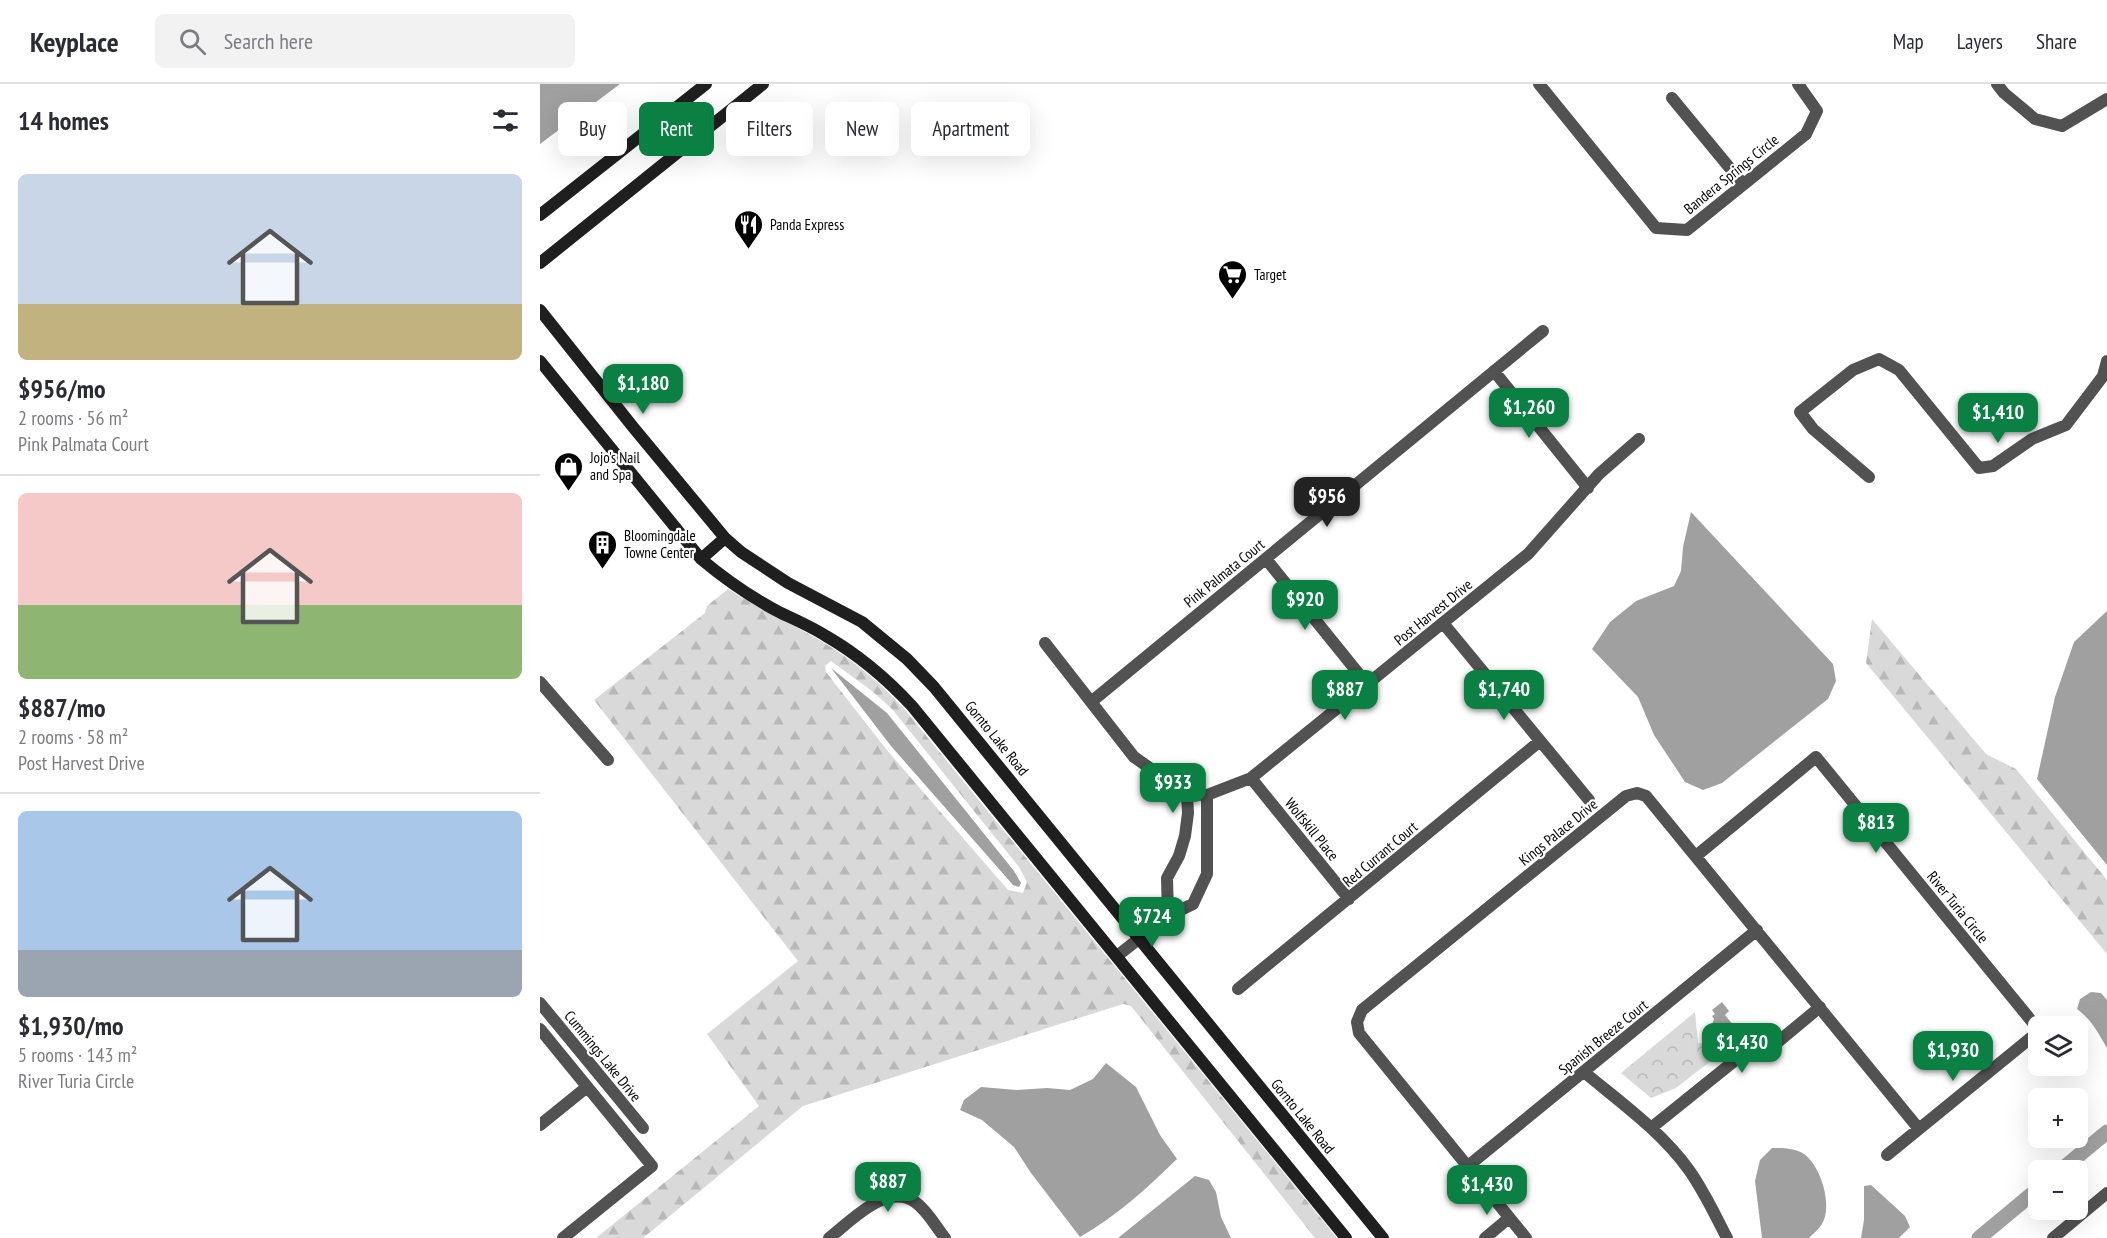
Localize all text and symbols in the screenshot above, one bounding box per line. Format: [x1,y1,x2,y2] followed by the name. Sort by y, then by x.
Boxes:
[155,14,575,68] search box
[30,23,119,60] text: Keyplace
[176,25,209,58] icon: search
[224,27,313,55] text: Search here
[1893,28,1924,55] text: Map
[1957,28,2003,55] text: Layers
[2036,28,2077,55] text: Share
[558,102,627,156] chip: Buy
[639,102,714,156] chip: Rent
[726,102,813,156] chip: Filters
[825,102,899,156] chip: New
[911,102,1030,156] chip: Apartment
[18,104,109,137] text: 14 homes
[489,104,522,137] icon: filters
[1680,130,1782,218] street label: Bandera Springs Circle
[733,208,765,250] restaurant icon: Panda Express
[216,213,324,321] icon: home
[770,215,844,234] place label: Panda Express
[1217,258,1249,300] supermarket icon: Target
[1254,265,1286,284] place label: Target
[594,364,692,415] pin: $1,180
[617,370,669,396] text: $1,180
[18,372,106,405] text: $956/mo
[1480,388,1578,439] pin: $1,260
[1949,393,2047,444] pin: $1,410
[1503,394,1555,420] text: $1,260
[1972,399,2024,425] text: $1,410
[18,405,128,431] text: 2 rooms · 56 m²
[18,431,149,457] text: Pink Palmata Court
[589,448,641,484] place label: Jojo's Nail and Spa
[553,450,585,492] shop icon: Jojo's Nail and Spa
[1291,477,1363,528] pin: $956
[1308,483,1346,509] text: $956
[624,526,696,562] place label: Bloomingdale Towne Center
[587,528,619,570] building icon: Bloomingdale Towne Center
[216,532,324,640] icon: home
[1180,535,1268,611] street label: Pink Palmata Court
[1390,575,1476,649] street label: Post Harvest Drive
[1269,580,1341,631] pin: $920
[1286,586,1324,612] text: $920
[1309,670,1381,721] pin: $887
[1455,670,1553,721] pin: $1,740
[1326,676,1364,702] text: $887
[1478,676,1530,702] text: $1,740
[18,691,106,724] text: $887/mo
[961,697,1033,779] street label: Gornto Lake Road
[18,724,128,750] text: 2 rooms · 58 m²
[18,750,145,776] text: Post Harvest Drive
[1137,763,1209,814] pin: $933
[1154,769,1192,795] text: $933
[1281,794,1343,864] street label: Wolfskill Place
[1515,795,1601,869] street label: Kings Palace Drive
[1840,803,1912,854] pin: $813
[1857,809,1895,835] text: $813
[1339,817,1421,891] street label: Red Currant Court
[216,850,324,958] icon: home
[1923,867,1993,947] street label: River Turia Circle
[1116,897,1188,948] pin: $724
[1133,903,1171,929] text: $724
[1554,995,1652,1079] street label: Spanish Breeze Court
[560,1007,646,1105] street label: Cummings Lake Drive
[18,1009,124,1042] text: $1,930/mo
[2028,1016,2088,1220] map controls
[2028,1016,2088,1076] button: layers
[1693,1023,1791,1074] pin: $1,430
[1716,1029,1768,1055] text: $1,430
[1904,1031,2002,1082] pin: $1,930
[1927,1037,1979,1063] text: $1,930
[18,1042,137,1068] text: 5 rooms · 143 m²
[18,1068,134,1094] text: River Turia Circle
[1267,1075,1339,1157] street label: Gornto Lake Road
[2028,1088,2088,1148] button: +
[2028,1160,2088,1220] button: −
[852,1162,924,1213] pin: $887
[1438,1165,1536,1216] pin: $1,430
[869,1168,907,1194] text: $887
[1461,1171,1513,1197] text: $1,430

